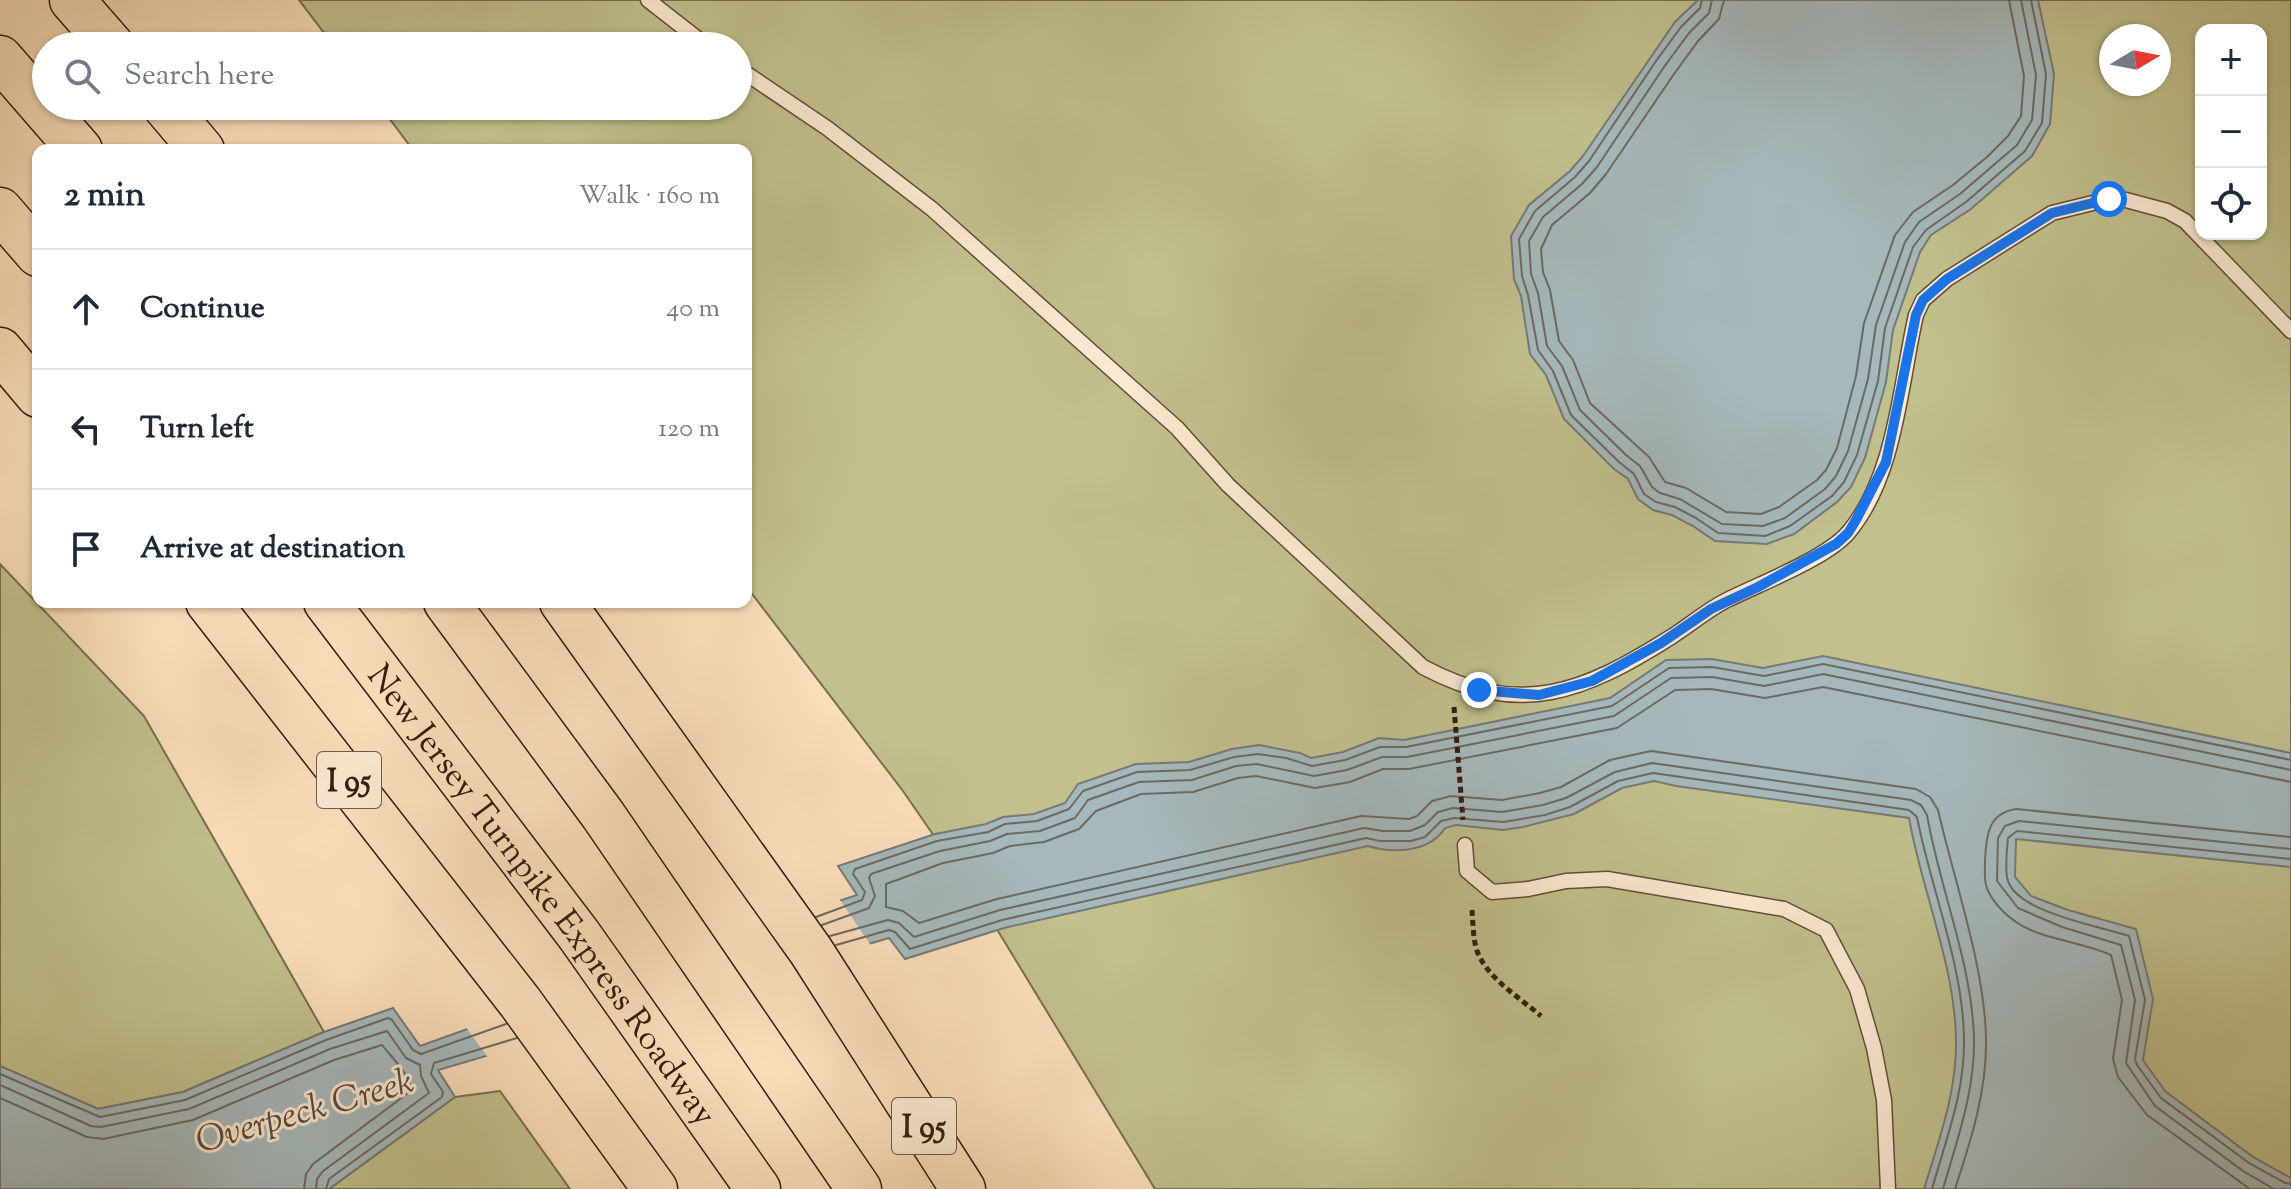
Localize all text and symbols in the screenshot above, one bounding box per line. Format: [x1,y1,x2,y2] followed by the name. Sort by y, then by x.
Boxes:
[2099,24,2171,96] north arrow
[2195,24,2267,240] map controls
[2195,24,2267,96] button: +
[32,32,752,120] search box
[60,54,104,98] icon: search
[124,55,274,98] text: Search here
[2195,96,2267,168] button: −
[2195,168,2267,240] button: locate
[64,172,145,221] text: 2 min
[579,178,720,215] text: Walk · 160 m
[2091,181,2127,217] route start
[64,287,108,331] icon: ahead
[140,288,265,331] text: Continue
[666,291,720,328] text: 40 m
[64,407,108,451] icon: left
[140,408,254,451] text: Turn left
[658,411,720,448] text: 120 m
[64,527,108,571] icon: arrive
[140,528,405,571] text: Arrive at destination
[354,655,727,1137] street label: New Jersey Turnpike Express Roadway
[1461,672,1497,708] route end
[317,752,381,808] road number: I 95
[190,1057,420,1169] water label: Overpeck Creek
[892,1098,956,1154] road number: I 95

